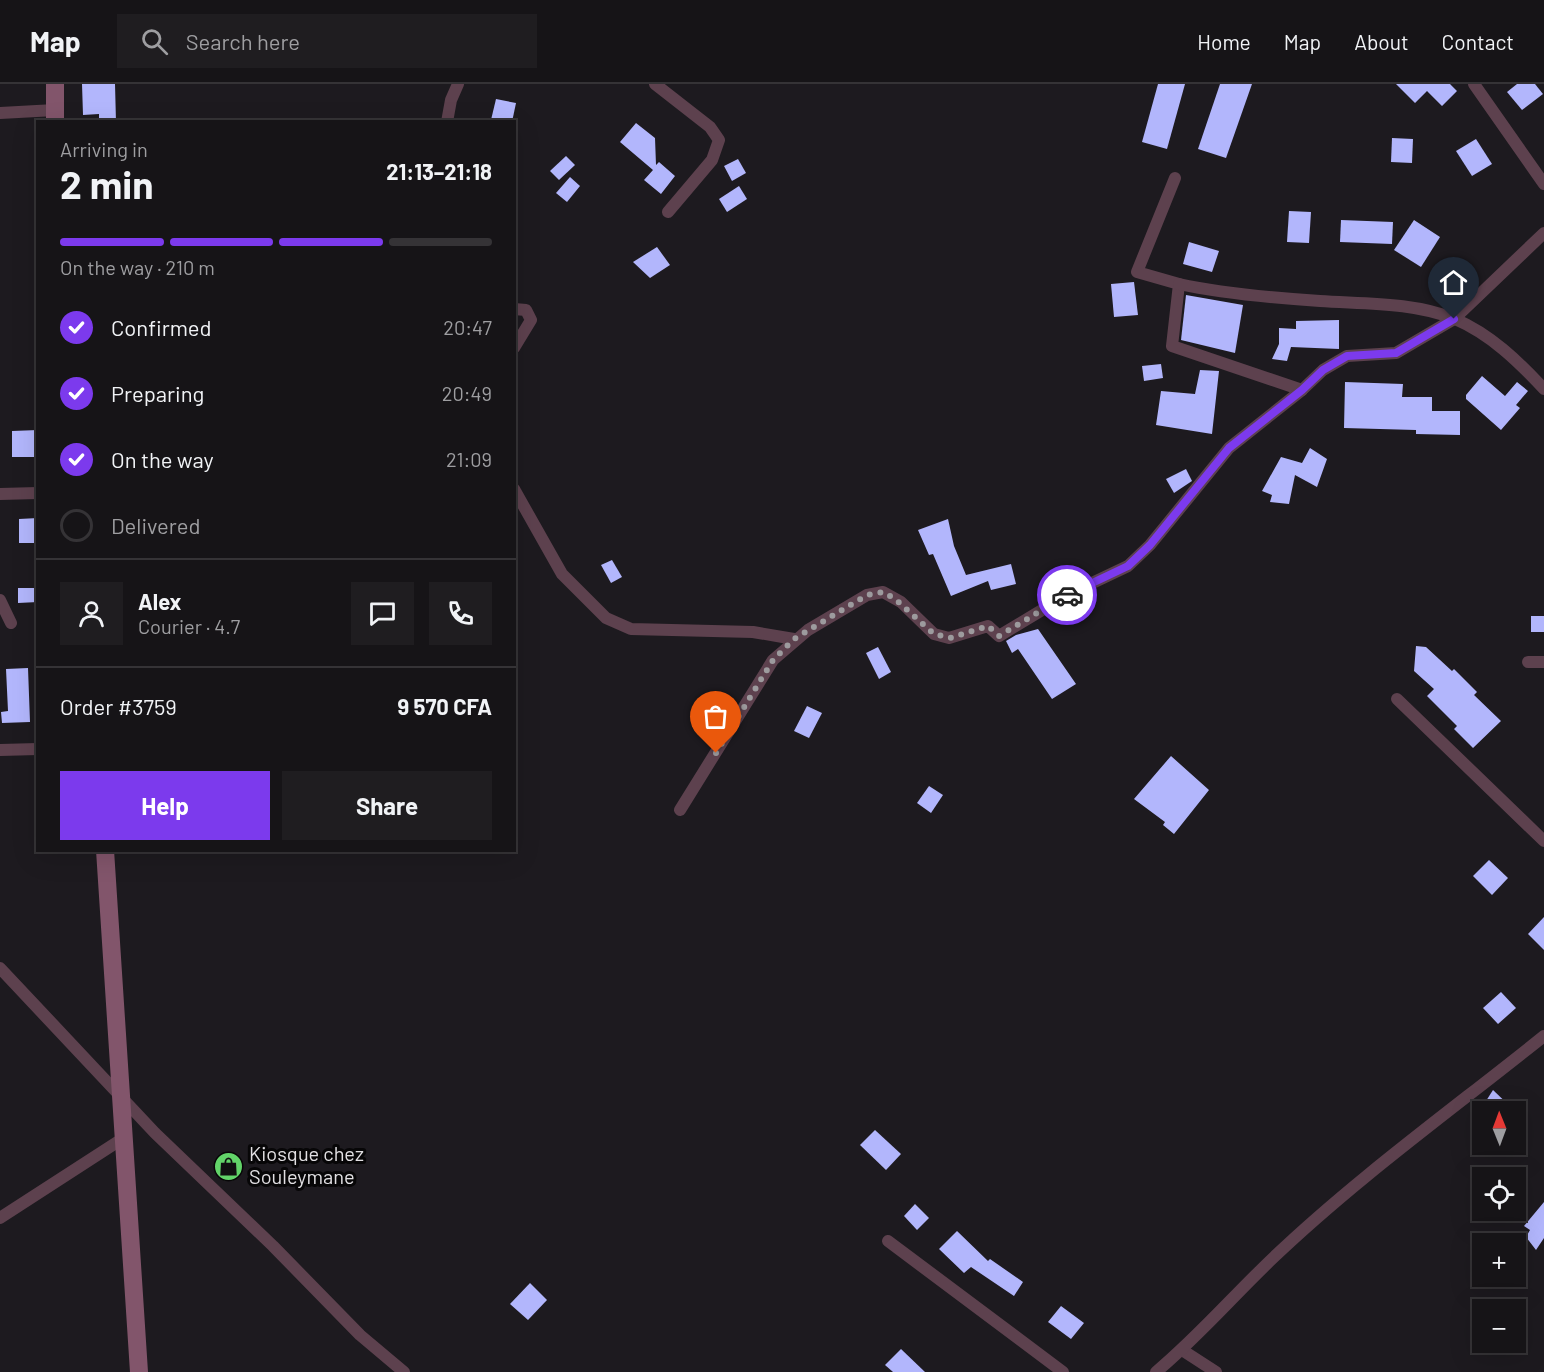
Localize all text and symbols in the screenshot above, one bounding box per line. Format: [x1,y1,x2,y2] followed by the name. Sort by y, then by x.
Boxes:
[117,14,537,68] search box
[30,24,81,58] text: Map
[138,25,171,58] icon: search
[186,28,300,54] text: Search here
[1197,29,1251,54] text: Home
[1284,29,1321,54] text: Map
[1354,29,1409,54] text: About
[1442,29,1514,54] text: Contact
[60,137,148,161] text: Arriving in
[386,158,492,184] text: 21:13–21:18
[60,160,153,207] text: 2 min
[60,255,215,279] text: On the way · 210 m
[1428,257,1479,319] pin
[1437,266,1470,299] icon: home
[60,311,93,344] icon: check
[111,314,211,340] text: Confirmed
[443,315,492,339] text: 20:47
[60,377,93,410] icon: check
[111,380,204,406] text: Preparing
[442,381,492,405] text: 20:49
[60,443,93,476] icon: check
[111,446,214,472] text: On the way
[446,447,492,471] text: 21:09
[111,512,200,538] text: Delivered
[1037,565,1097,625] courier
[1051,579,1084,612] icon: car
[60,582,123,645] button: person
[351,582,414,645] button: chat
[429,582,492,645] button: phone
[138,588,181,614] text: Alex
[138,614,240,638] text: Courier · 4.7
[690,691,741,753] pin
[60,693,177,719] text: Order #3759
[397,693,492,719] text: 9 570 CFA
[699,700,732,733] icon: bag
[60,771,270,840] button: Help
[282,771,492,840] button: Share
[1472,1101,1526,1155] north arrow
[1472,1101,1526,1353] map controls
[249,1141,364,1188] place label: Kiosque chez Souleymane
[212,1150,244,1182] shop icon: Kiosque chez Souleymane
[1472,1167,1526,1221] button: locate
[1472,1233,1526,1287] button: +
[1472,1299,1526,1353] button: −

